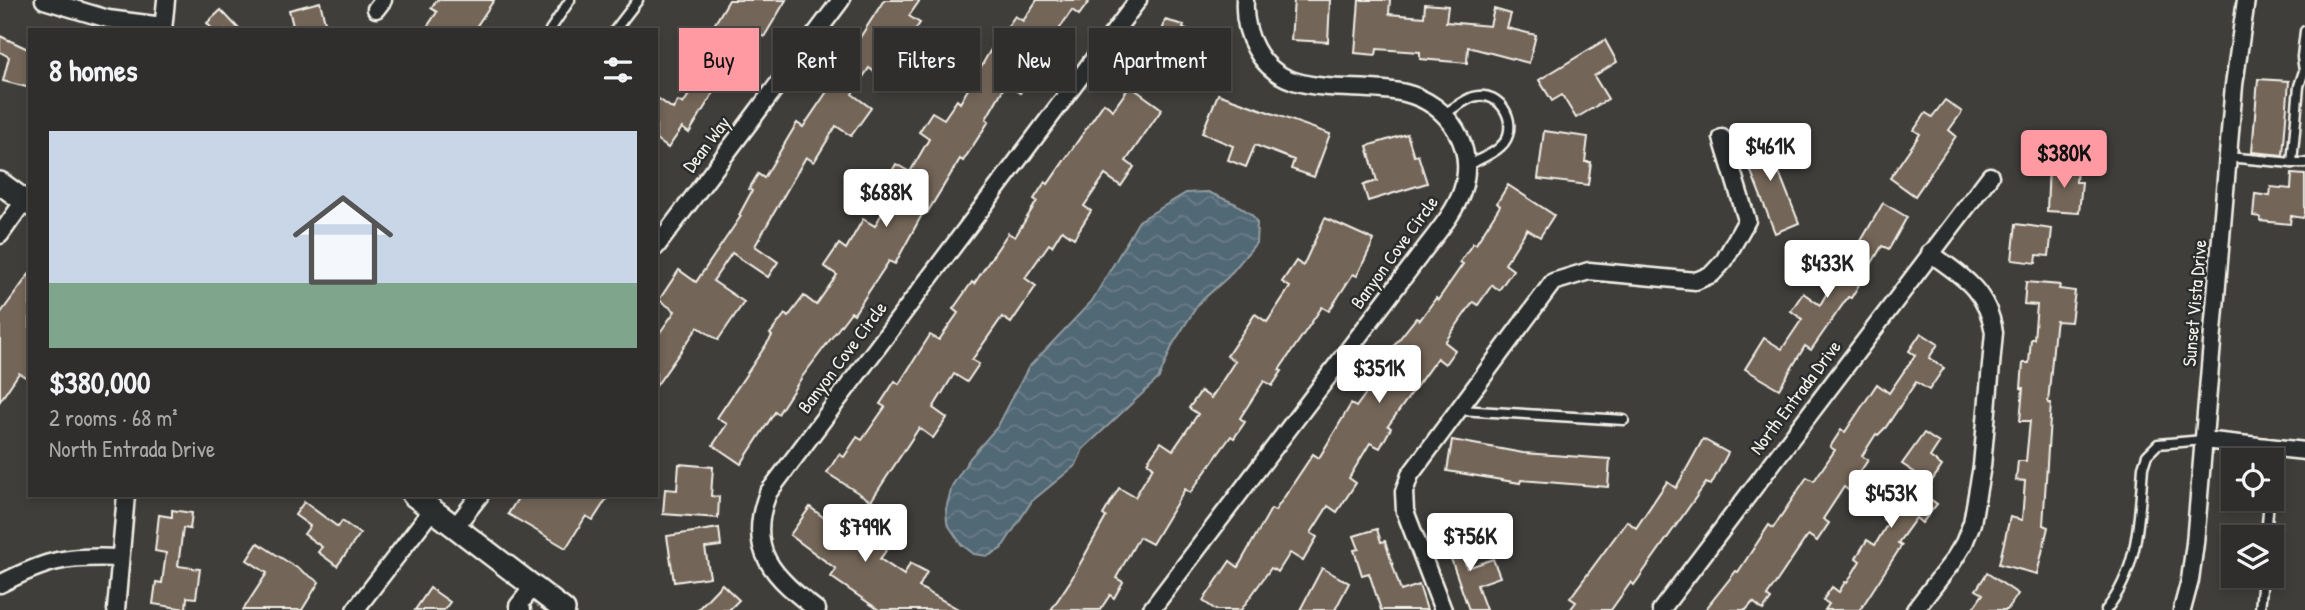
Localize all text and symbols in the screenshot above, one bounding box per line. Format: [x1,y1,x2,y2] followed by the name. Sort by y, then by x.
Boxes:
[679,28,759,91] chip: Buy
[773,28,860,91] chip: Rent
[874,28,980,91] chip: Filters
[994,28,1075,91] chip: New
[1089,28,1231,91] chip: Apartment
[49,50,137,90] text: 8 homes
[599,51,637,89] icon: filters
[676,111,736,177] street label: Dean Way
[1721,124,1819,183] pin: $461K
[1745,130,1795,161] text: $461K
[2015,130,2113,190] pin: $380K
[2037,137,2091,168] text: $380K
[837,170,935,229] pin: $688K
[860,176,912,207] text: $688K
[280,177,406,303] icon: home
[1344,190,1444,314] street label: Banyon Cove Circle
[2176,238,2213,367] street label: Sunset Vista Drive
[1778,240,1876,300] pin: $433K
[1801,247,1853,278] text: $433K
[791,295,893,418] street label: Banyon Cove Circle
[1743,334,1847,460] street label: North Entrada Drive
[1330,346,1428,405] pin: $351K
[1353,352,1405,383] text: $351K
[49,362,150,402] text: $380,000
[49,402,177,433] text: 2 rooms · 68 m²
[49,433,215,464] text: North Entrada Drive
[2221,448,2284,588] map controls
[2221,448,2284,511] button: locate
[1842,470,1940,530] pin: $453K
[1865,477,1917,508] text: $453K
[816,504,914,564] pin: $799K
[839,511,891,542] text: $799K
[1421,514,1519,573] pin: $756K
[1443,520,1497,551] text: $756K
[2221,525,2284,588] button: layers

